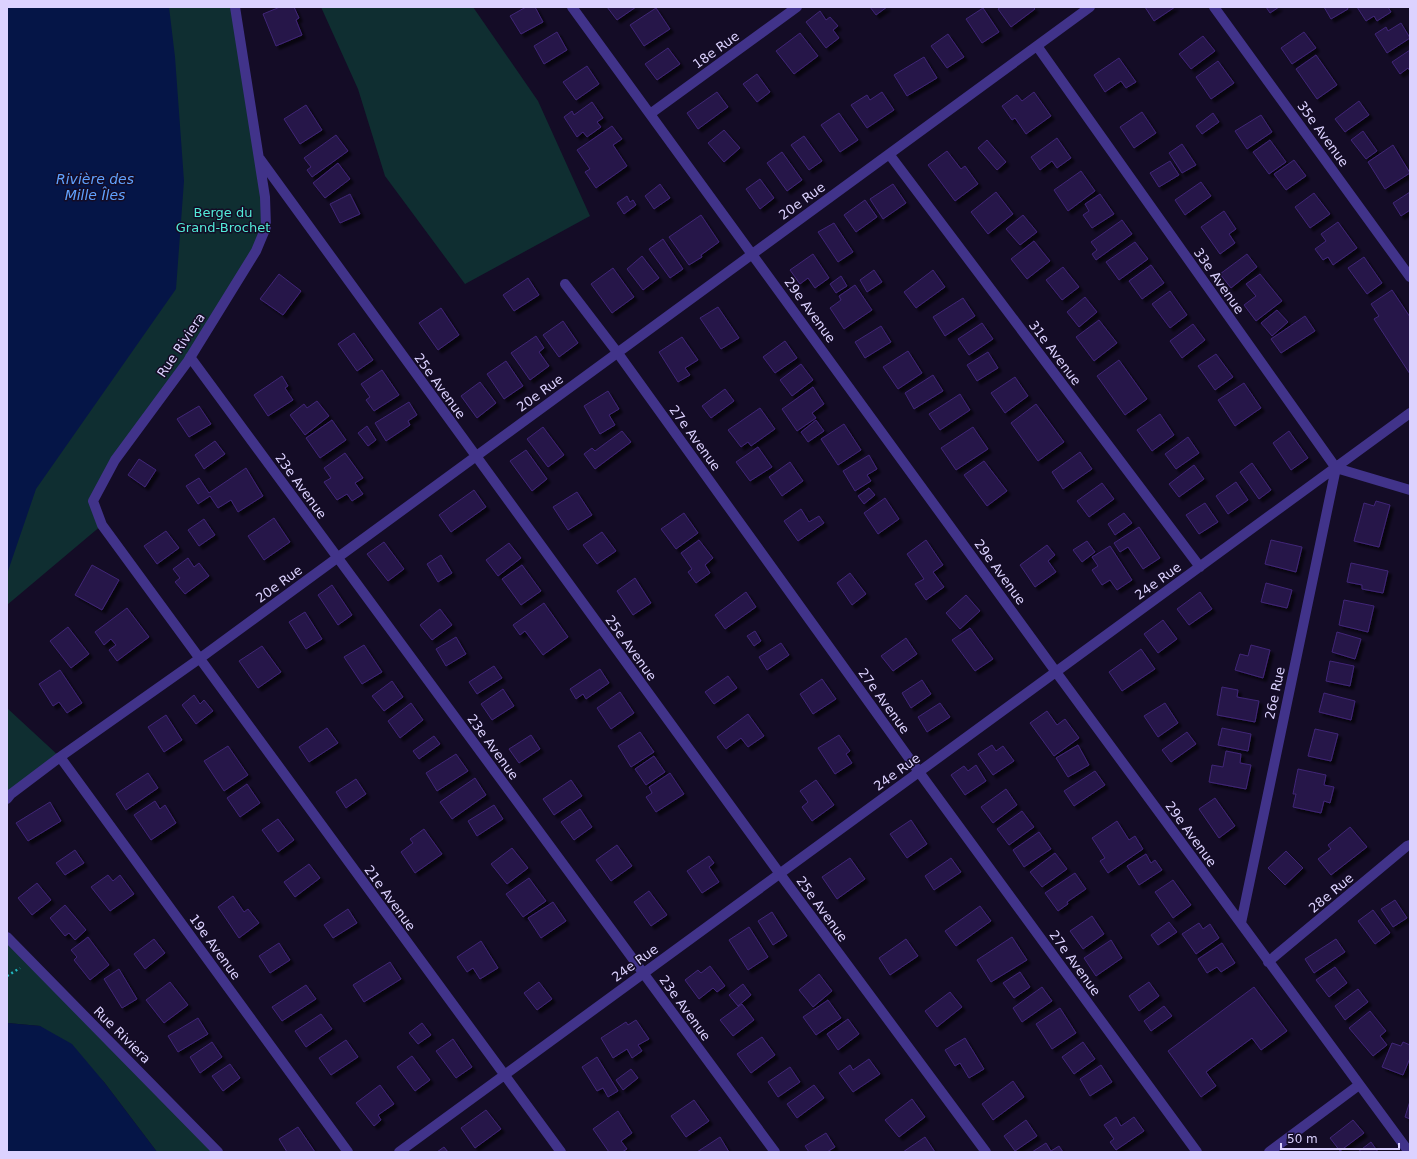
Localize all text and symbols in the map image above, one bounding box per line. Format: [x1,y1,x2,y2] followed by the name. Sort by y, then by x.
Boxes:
[690,28,742,72] street label: 18e Rue
[1294,98,1352,170] street label: 35e Avenue
[56,171,134,203] water label: Rivière des Mille Îles
[776,179,828,223] street label: 20e Rue
[176,205,270,235] park label: Berge du Grand-Brochet
[1191,245,1247,317] street label: 33e Avenue
[781,274,839,346] street label: 29e Avenue
[154,310,208,380] street label: Rue Riviera
[1026,318,1084,388] street label: 31e Avenue
[411,350,469,422] street label: 25e Avenue
[514,371,566,415] street label: 20e Rue
[666,402,724,474] street label: 27e Avenue
[272,450,330,522] street label: 23e Avenue
[971,536,1029,608] street label: 29e Avenue
[1132,559,1184,603] street label: 24e Rue
[253,562,305,606] street label: 20e Rue
[602,612,660,684] street label: 25e Avenue
[855,665,913,737] street label: 27e Avenue
[1262,665,1288,721] street label: 26e Rue
[464,711,522,783] street label: 23e Avenue
[871,750,923,794] street label: 24e Rue
[1162,798,1220,870] street label: 29e Avenue
[361,862,419,934] street label: 21e Avenue
[1306,870,1356,916] street label: 28e Rue
[793,873,851,945] street label: 25e Avenue
[186,911,244,983] street label: 19e Avenue
[1046,927,1104,999] street label: 27e Avenue
[609,941,661,985] street label: 24e Rue
[656,972,714,1044] street label: 23e Avenue
[91,1004,153,1066] street label: Rue Riviera
[1281,1125,1399,1151] scale bar
[1287,1132,1318,1146] text: 50 m

